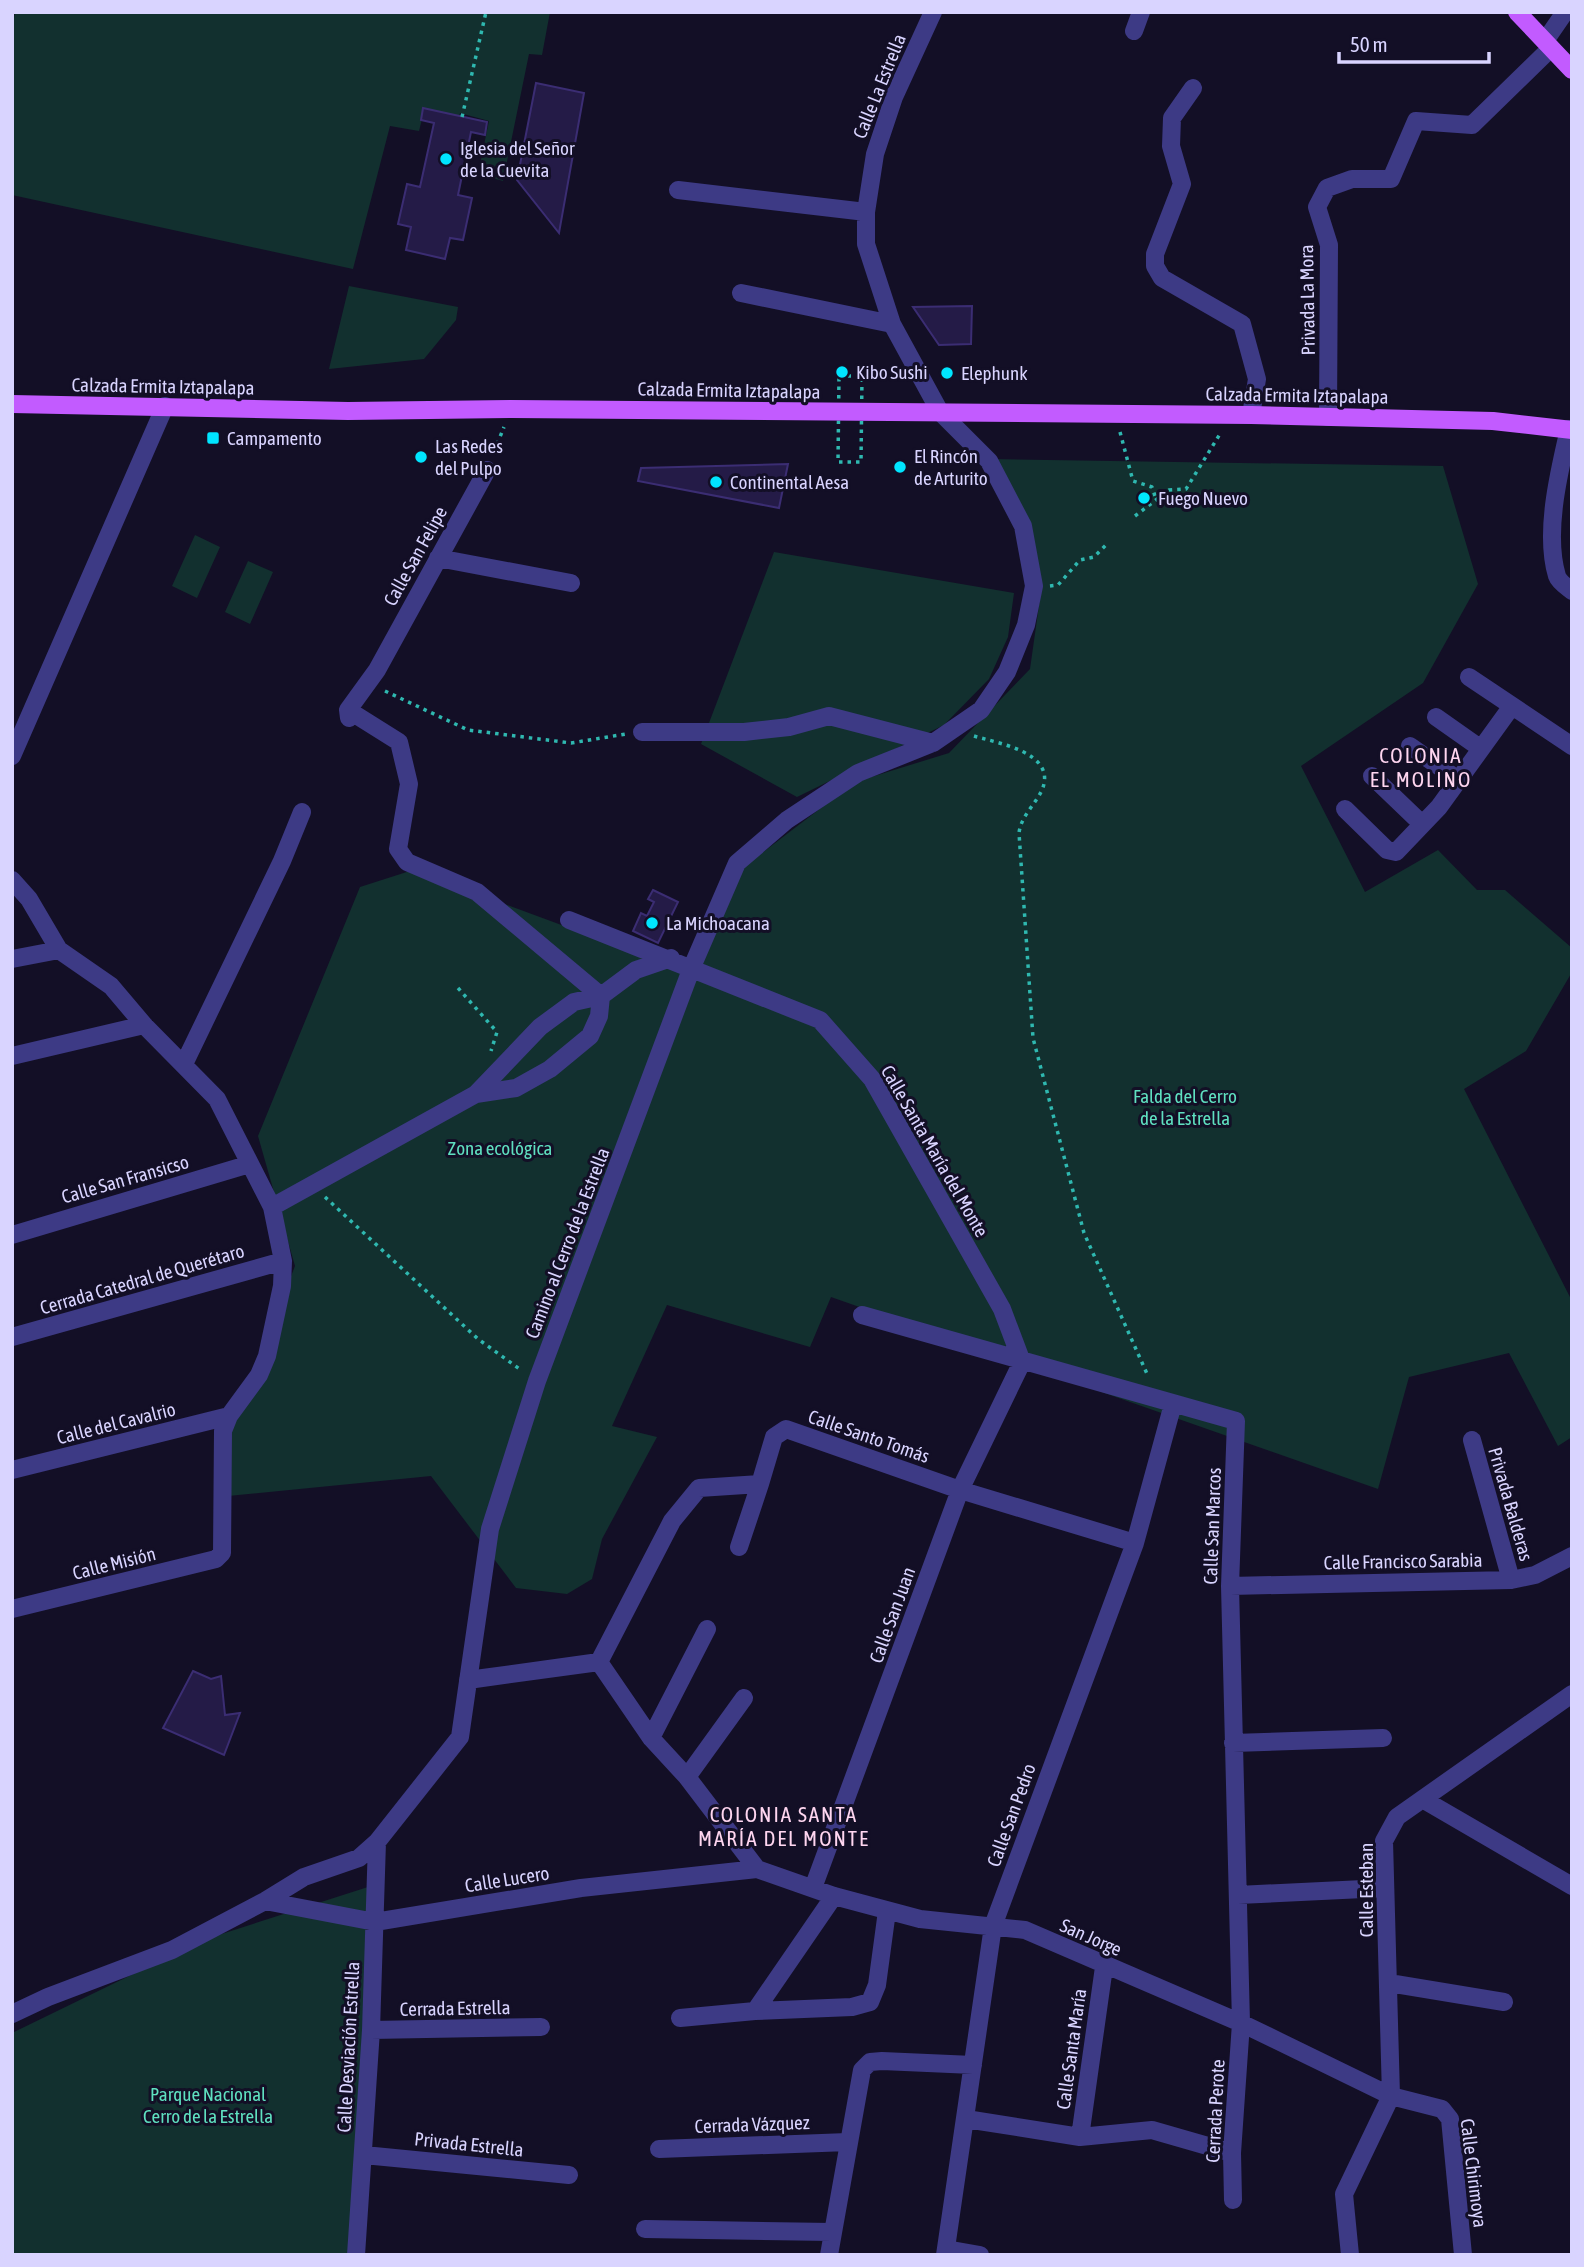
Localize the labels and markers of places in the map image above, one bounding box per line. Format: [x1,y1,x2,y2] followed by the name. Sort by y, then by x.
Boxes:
[460,137,575,181] place label: Iglesia del Señor de la Cuevita
[438,151,454,167] marker: Iglesia del Señor de la Cuevita
[856,361,928,383] place label: Kibo Sushi
[961,362,1028,384] place label: Elephunk
[834,364,850,380] marker: Kibo Sushi
[939,365,955,381] marker: Elephunk
[227,427,322,449] place label: Campamento
[205,430,221,446] marker: Campamento
[435,435,503,479] place label: Las Redes del Pulpo
[914,445,988,489] place label: El Rincón de Arturito
[413,449,429,465] marker: Las Redes del Pulpo
[892,459,908,475] marker: El Rincón de Arturito
[730,471,849,493] place label: Continental Aesa
[708,474,724,490] marker: Continental Aesa
[1158,487,1248,509] place label: Fuego Nuevo
[1136,490,1152,506] marker: Fuego Nuevo
[666,912,770,934] place label: La Michoacana
[644,915,660,931] marker: La Michoacana

